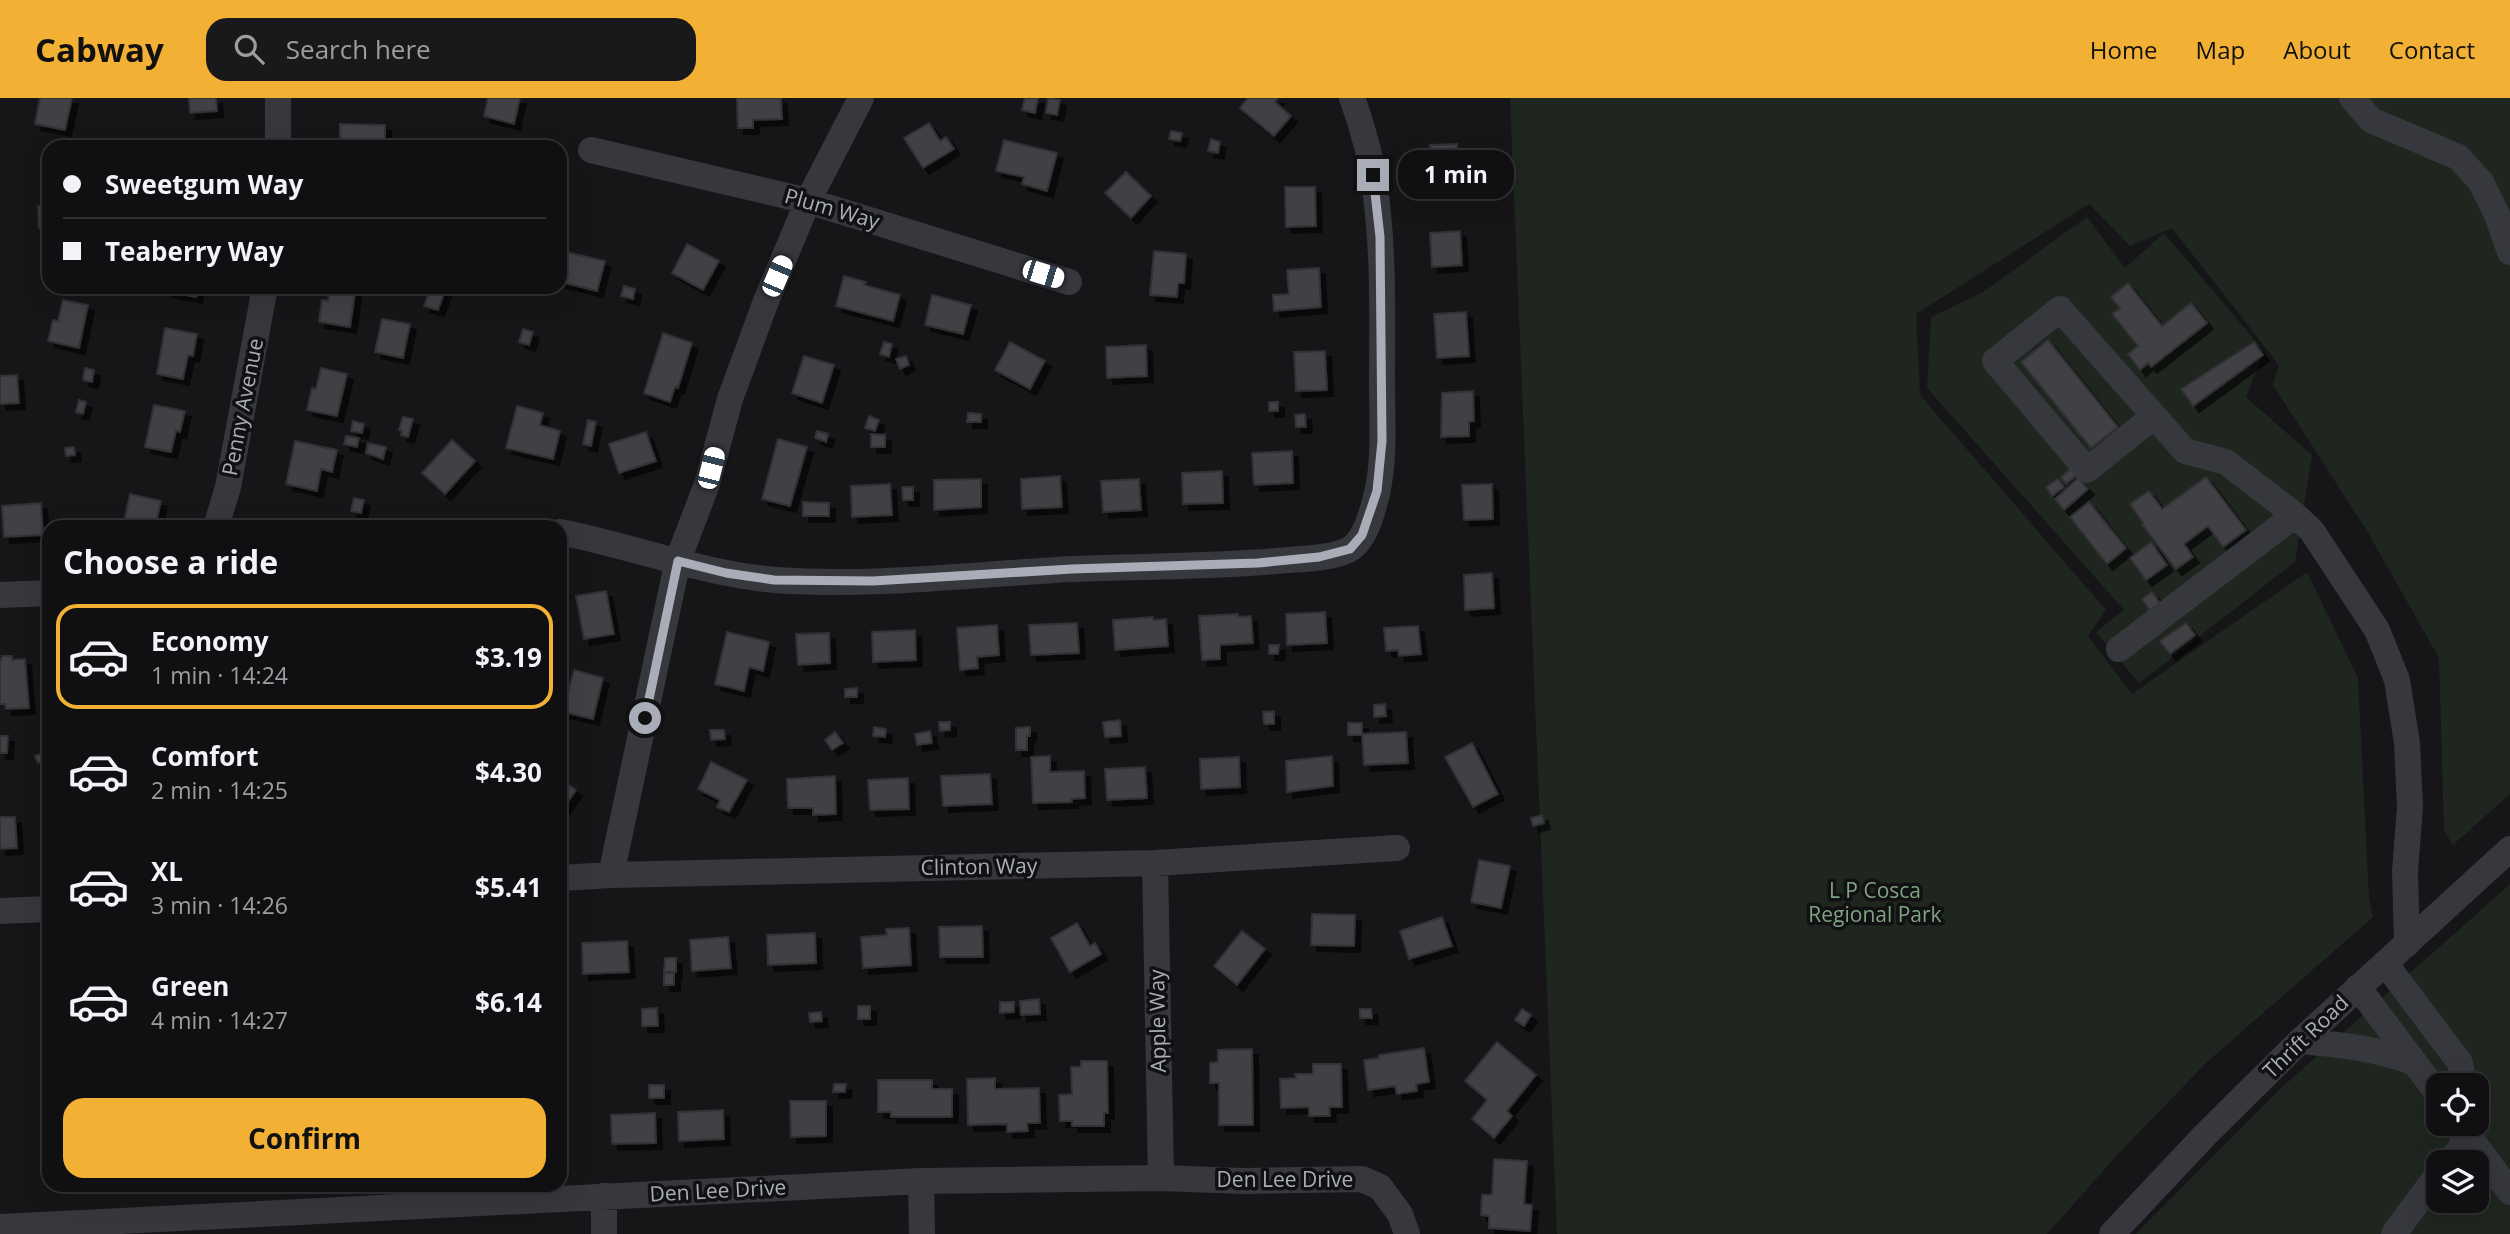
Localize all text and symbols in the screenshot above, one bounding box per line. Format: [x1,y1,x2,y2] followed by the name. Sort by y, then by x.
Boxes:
[206,18,696,81] search box
[35,27,164,72] text: Cabway
[230,30,268,68] icon: search
[286,31,431,67] text: Search here
[2090,33,2158,66] text: Home
[2196,33,2245,66] text: Map
[2283,33,2351,66] text: About
[2389,33,2475,66] text: Contact
[1398,150,1513,200] callout: 1 min
[1424,158,1488,190] text: 1 min
[1357,159,1389,191] route end
[105,166,303,202] text: Sweetgum Way
[782,181,883,235] street label: Plum Way
[105,233,284,269] text: Teaberry Way
[760,253,795,299] car
[1020,258,1067,290] car
[215,336,269,478] street label: Penny Avenue
[696,445,727,491] car
[63,540,278,583] text: Choose a ride
[151,623,269,659] text: Economy
[67,625,130,688] icon: car
[475,639,542,675] text: $3.19
[151,659,288,691] text: 1 min · 14:24
[629,702,661,734] route start
[151,738,258,774] text: Comfort
[67,740,130,803] icon: car
[475,754,542,790] text: $4.30
[151,774,288,806] text: 2 min · 14:25
[920,851,1038,881] street label: Clinton Way
[151,853,183,889] text: XL
[67,855,130,918] icon: car
[475,869,542,905] text: $5.41
[1808,876,1942,928] park label: L P Cosca Regional Park
[151,889,288,921] text: 3 min · 14:26
[151,968,229,1004] text: Green
[1142,969,1172,1073] street label: Apple Way
[67,970,130,1033] icon: car
[475,984,542,1020] text: $6.14
[2257,989,2354,1084] street label: Thrift Road
[151,1004,288,1036] text: 4 min · 14:27
[2426,1073,2489,1213] map controls
[2426,1073,2489,1136] button: locate
[63,1098,546,1178] button: Confirm
[2426,1150,2489,1213] button: layers
[1217,1165,1353,1193] street label: Den Lee Drive
[649,1172,787,1208] street label: Den Lee Drive

